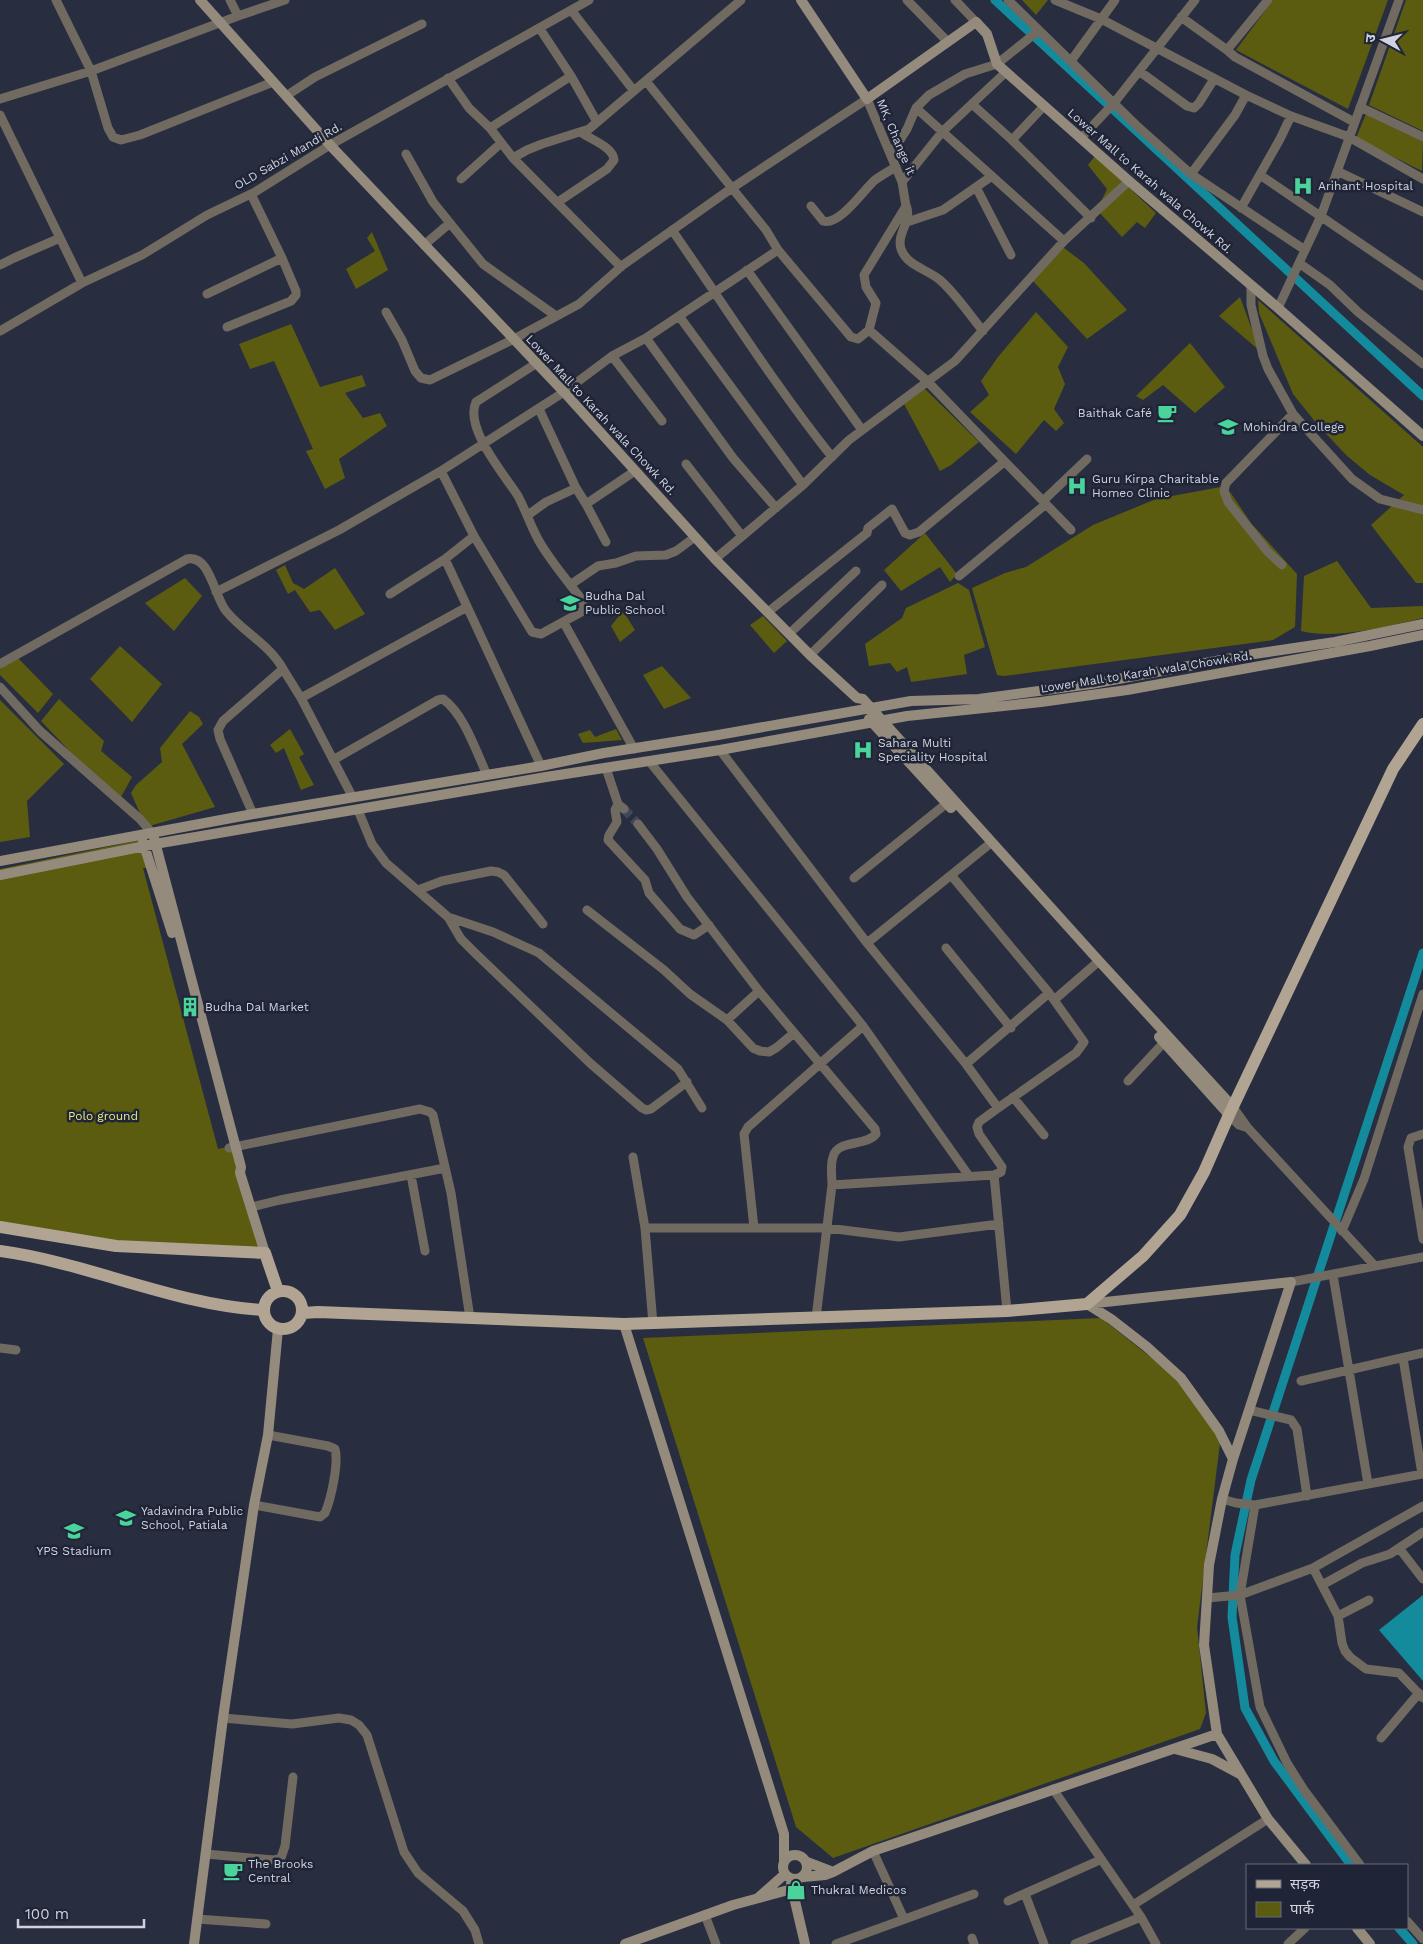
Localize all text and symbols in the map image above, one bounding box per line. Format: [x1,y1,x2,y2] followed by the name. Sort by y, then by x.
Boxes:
[1358,15,1408,65] north arrow
[1362,33,1379,43] text: उ
[874,97,918,177] street label: MK, Change it
[1065,106,1235,256] street label: Lower Mall to Karah wala Chowk Rd.
[232,119,344,193] street label: OLD Sabzi Mandi Rd.
[1292,175,1314,197] hospital icon: Arihant Hospital
[1318,179,1413,193] place label: Arihant Hospital
[523,332,679,498] street label: Lower Mall to Karah wala Chowk Rd.
[1156,402,1178,424] cafe icon: Baithak Café
[1078,406,1152,420] place label: Baithak Café
[1217,416,1239,438] school or university icon: Mohindra College
[1243,420,1344,434] place label: Mohindra College
[1092,472,1219,500] place label: Guru Kirpa Charitable Homeo Clinic
[1066,475,1088,497] hospital icon: Guru Kirpa Charitable Homeo Clinic
[585,589,665,617] place label: Budha Dal Public School
[559,592,581,614] school or university icon: Budha Dal Public School
[1039,648,1253,696] street label: Lower Mall to Karah wala Chowk Rd.
[878,736,987,764] place label: Sahara Multi Speciality Hospital
[852,739,874,761] hospital icon: Sahara Multi Speciality Hospital
[179,996,201,1018] building icon: Budha Dal Market
[205,1000,309,1014] place label: Budha Dal Market
[68,1109,138,1123] park label: Polo ground
[141,1504,244,1532] place label: Yadavindra Public School, Patiala
[115,1507,137,1529] school or university icon: Yadavindra Public School, Patiala
[63,1520,85,1542] school or university icon: YPS Stadium
[37,1544,111,1558] place label: YPS Stadium
[248,1857,313,1885] place label: The Brooks Central
[222,1860,244,1882] cafe icon: The Brooks Central
[1246,1864,1408,1929] legend
[1290,1875,1320,1893] text: सड़क
[785,1879,807,1901] shop icon: Thukral Medicos
[811,1883,907,1897] place label: Thukral Medicos
[18,1896,144,1928] scale bar
[1290,1900,1314,1918] text: पार्क
[25,1905,69,1923] text: 100 m

